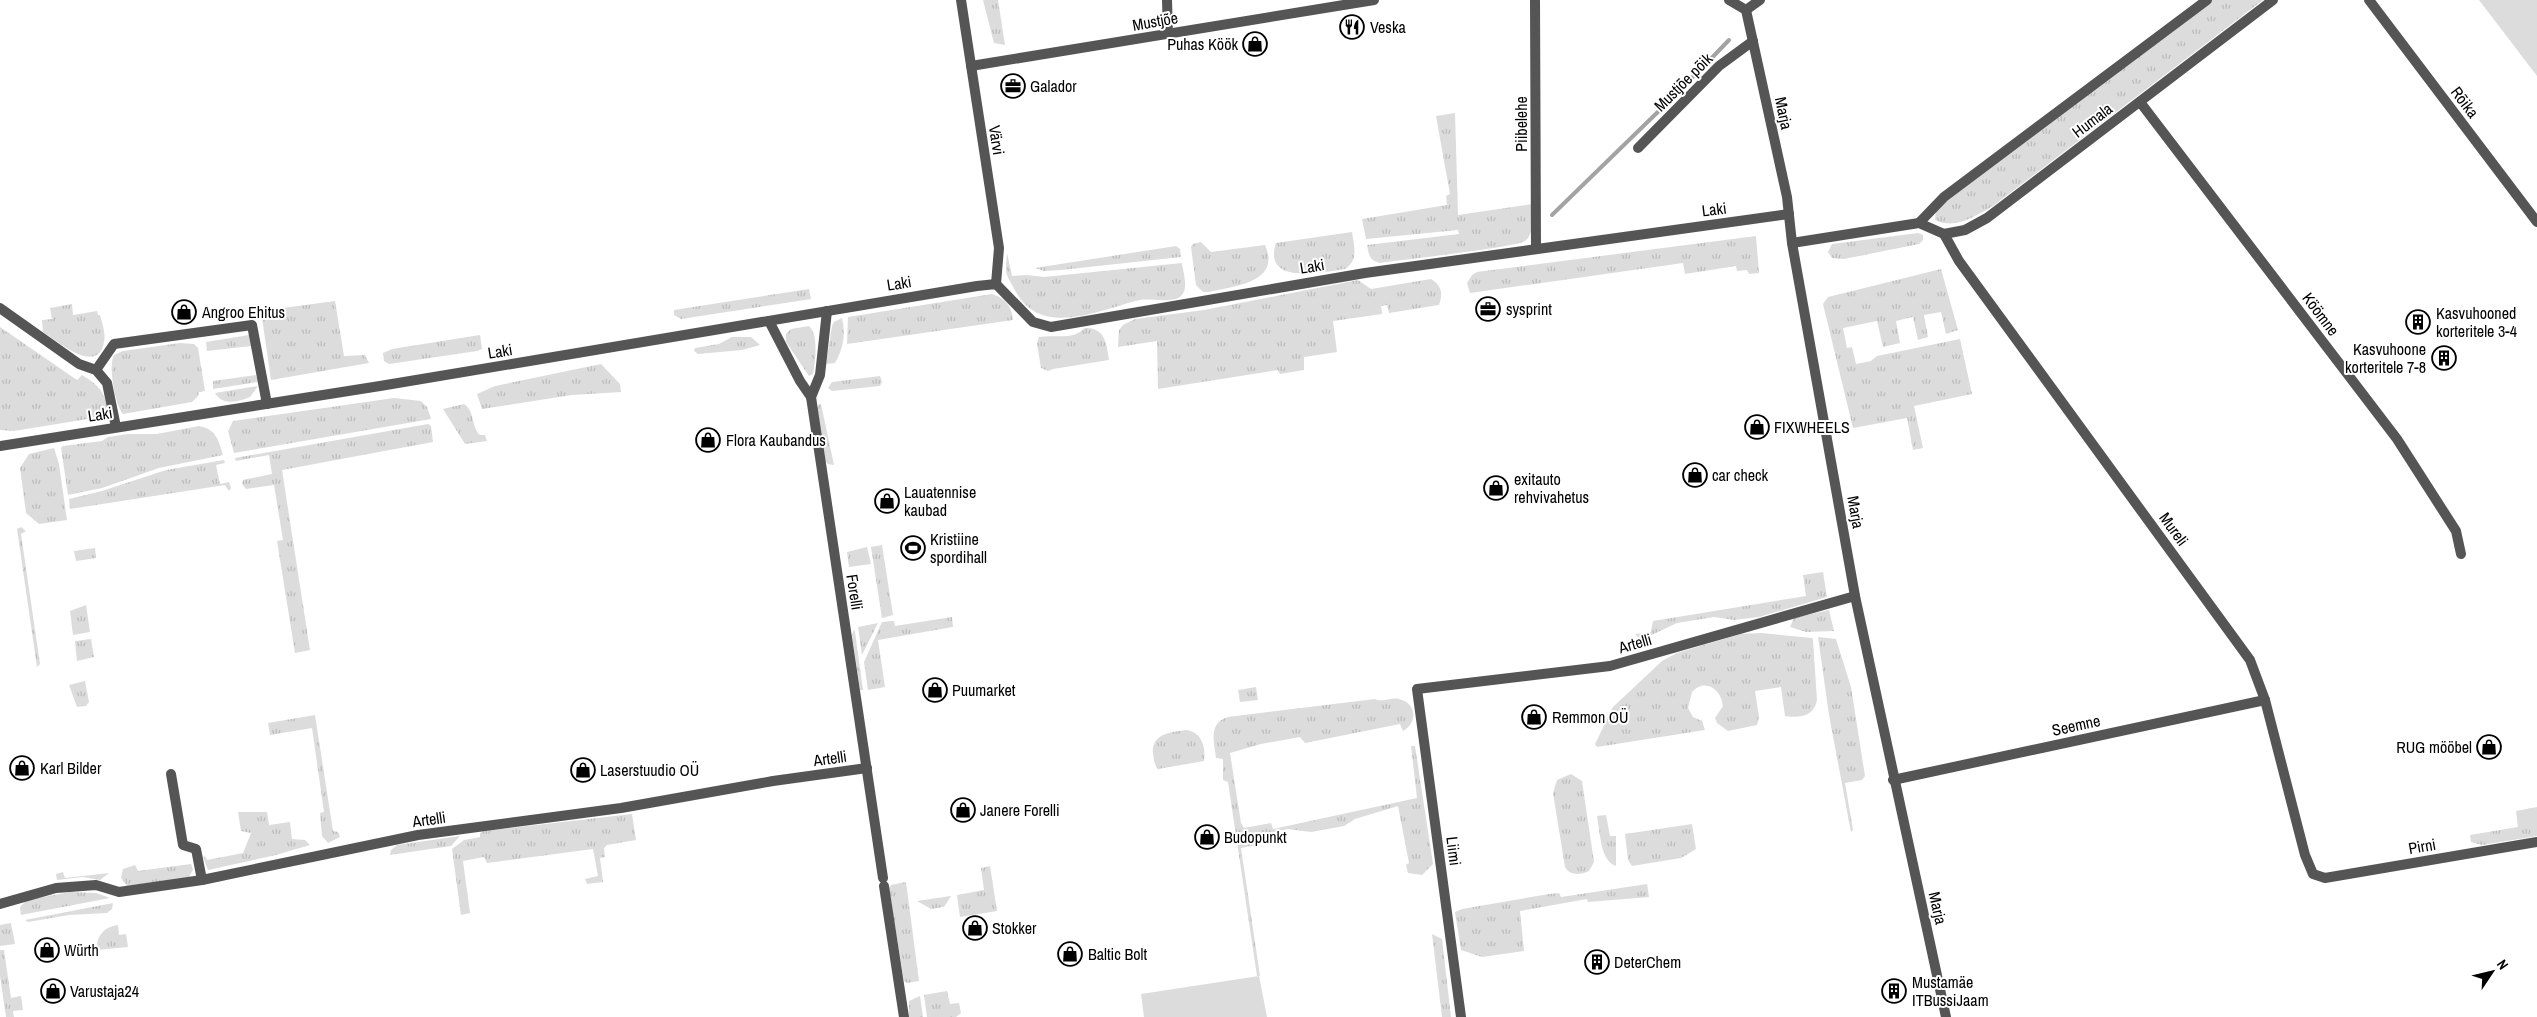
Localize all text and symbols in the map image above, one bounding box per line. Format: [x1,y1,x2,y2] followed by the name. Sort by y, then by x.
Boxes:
[1130,6,1180,36] street label: Mustjõe
[1339,14,1365,40] restaurant icon: Veska
[1370,16,1406,38] place label: Veska
[1242,31,1268,57] shop icon: Puhas Köök
[1167,33,1238,55] place label: Puhas Köök
[1649,48,1717,116] street label: Mustjõe põik
[1000,73,1026,99] office icon: Galador
[1030,75,1077,97] place label: Galador
[2446,82,2485,123] street label: Rõika
[1770,95,1798,132] street label: Marja
[1510,96,1532,152] street label: Piibelehe
[2067,97,2117,142] street label: Humala
[984,124,1010,156] street label: Värvi
[1700,197,1728,221] street label: Laki
[1298,253,1326,279] street label: Laki
[885,270,913,296] street label: Laki
[2298,288,2344,340] street label: Köömne
[1475,296,1501,322] office icon: sysprint
[1506,298,1552,320] place label: sysprint
[171,299,197,325] shop icon: Angroo Ehitus
[201,301,285,323] place label: Angroo Ehitus
[2436,302,2517,342] place label: Kasvuhooned korteritele 3-4
[2405,309,2431,335] building icon: Kasvuhooned korteritele 3-4
[486,338,514,364] street label: Laki
[2345,338,2426,378] place label: Kasvuhoone korteritele 7-8
[2431,345,2457,371] building icon: Kasvuhoone korteritele 7-8
[86,401,114,427] street label: Laki
[1744,414,1770,440] shop icon: FIXWHEELS
[1774,416,1850,438] place label: FIXWHEELS
[695,427,721,453] shop icon: Flora Kaubandus
[726,429,826,451] place label: Flora Kaubandus
[1682,462,1708,488] shop icon: car check
[1712,464,1769,486] place label: car check
[1514,468,1589,508] place label: exitauto rehvivahetus
[1483,475,1509,501] shop icon: exitauto rehvivahetus
[904,481,976,521] place label: Lauatennise kaubad
[874,488,900,514] shop icon: Lauatennise kaubad
[1842,494,1870,531] street label: Marja
[2154,508,2194,550] street label: Mureli
[930,528,987,568] place label: Kristiine spordihall
[900,535,926,561] sports icon: Kristiine spordihall
[841,573,869,611] street label: Forelli
[1615,628,1654,658] street label: Artelli
[922,677,948,703] shop icon: Puumarket
[952,679,1016,701] place label: Puumarket
[1521,704,1547,730] shop icon: Remmon OÜ
[1552,706,1629,728] place label: Remmon OÜ
[2050,709,2102,741] street label: Seemne
[2476,734,2502,760] shop icon: RUG mööbel
[2396,736,2472,758] place label: RUG mööbel
[811,745,848,771] street label: Artelli
[9,755,35,781] shop icon: Karl Bilder
[40,757,102,779] place label: Karl Bilder
[570,757,596,783] shop icon: Laserstuudio OÜ
[600,759,699,781] place label: Laserstuudio OÜ
[950,797,976,823] shop icon: Janere Forelli
[980,799,1060,821] place label: Janere Forelli
[410,806,447,832] street label: Artelli
[1194,824,1220,850] shop icon: Budopunkt
[1224,826,1287,848] place label: Budopunkt
[2406,833,2438,859] street label: Pirni
[1441,835,1467,867] street label: Liimi
[1924,890,1953,927] street label: Marja
[962,915,988,941] shop icon: Stokker
[992,917,1037,939] place label: Stokker
[34,937,60,963] shop icon: Würth
[64,939,99,961] place label: Würth
[1057,941,1083,967] shop icon: Baltic Bolt
[1088,943,1147,965] place label: Baltic Bolt
[2467,947,2517,997] north arrow
[1584,949,1610,975] building icon: DeterChem
[1614,951,1681,973] place label: DeterChem
[2493,956,2512,973] text: N
[1912,971,1989,1011] place label: Mustamäe ITBussiJaam
[40,978,66,1004] shop icon: Varustaja24
[1881,978,1907,1004] building icon: Mustamäe ITBussiJaam
[70,980,139,1002] place label: Varustaja24

